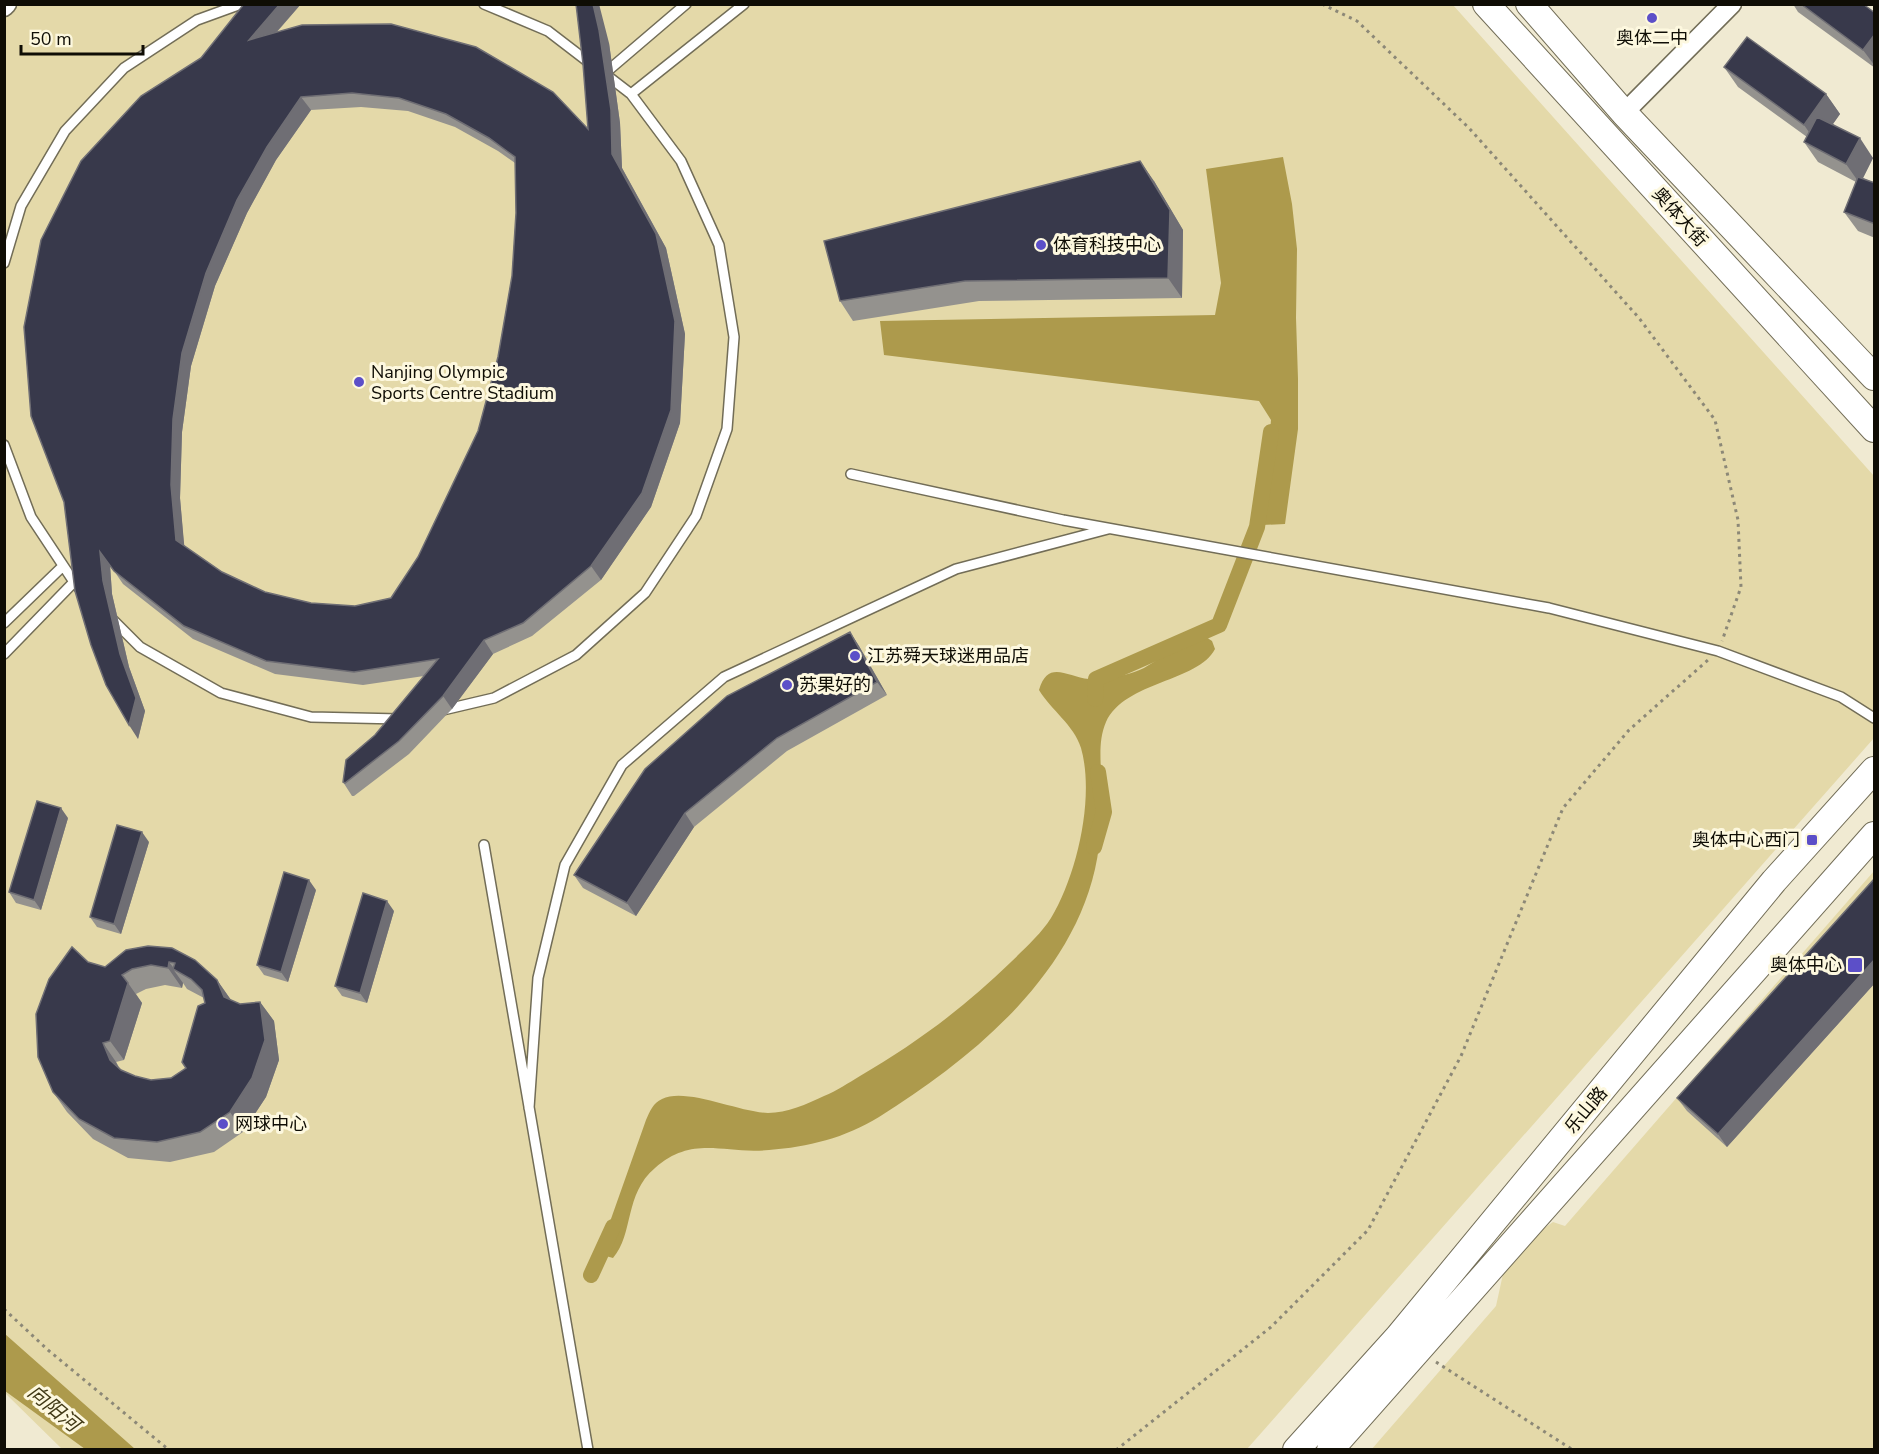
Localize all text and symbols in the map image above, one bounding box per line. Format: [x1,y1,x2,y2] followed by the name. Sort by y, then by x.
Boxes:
[1645,11,1659,25] marker: 奥体二中
[21,18,142,56] scale bar
[1616,26,1688,50] place label: 奥体二中
[30,27,72,51] text: 50 m
[1647,182,1713,252] street label: 奥体大街
[1053,233,1161,257] place label: 体育科技中心
[1034,238,1048,252] marker: 体育科技中心
[371,360,554,405] place label: Nanjing Olympic Sports Centre Stadium
[352,375,366,389] marker: Nanjing Olympic Sports Centre Stadium
[867,644,1029,668] place label: 江苏舜天球迷用品店
[848,649,862,663] marker: 江苏舜天球迷用品店
[799,673,871,697] place label: 苏果好的
[780,678,794,692] marker: 苏果好的
[1692,828,1800,852] place label: 奥体中心西门
[1805,833,1819,847] marker: 奥体中心西门
[1770,953,1842,977] place label: 奥体中心
[1846,956,1864,974] marker: 奥体中心
[1559,1082,1613,1138] street label: 乐山路
[235,1112,307,1136] place label: 网球中心
[216,1117,230,1131] marker: 网球中心
[22,1379,88,1441] water label: 向阳河

